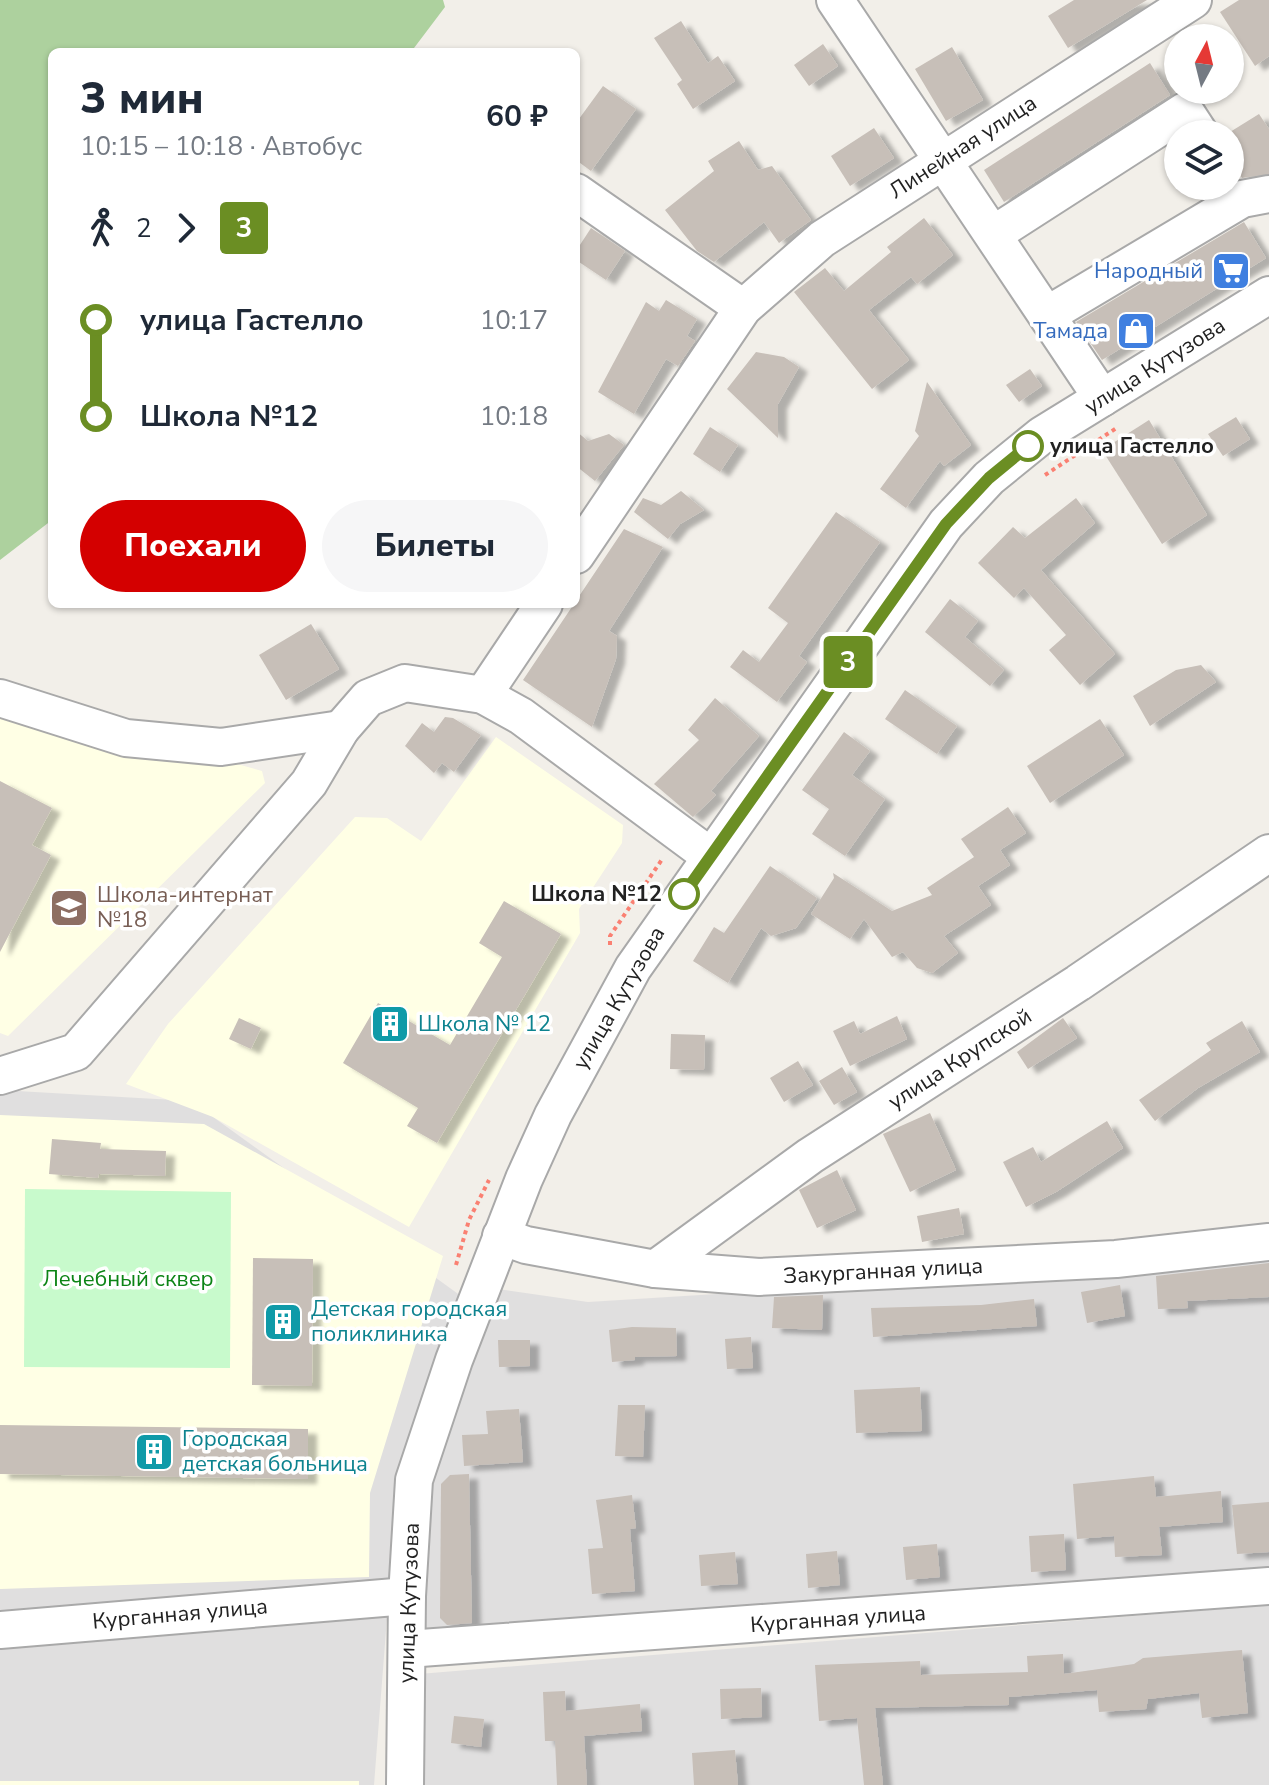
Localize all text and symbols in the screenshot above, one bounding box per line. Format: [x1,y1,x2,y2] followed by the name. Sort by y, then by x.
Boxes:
[1164,24,1244,104] north arrow
[1164,24,1244,200] map controls
[80,69,204,129] text: 3 мин
[883,88,1043,206] street label: Линейная улица
[486,96,548,137] text: 60 ₽
[1164,120,1244,200] button: layers
[80,129,362,164] text: 10:15 – 10:18 · Автобус
[80,206,124,250] icon: walk
[164,206,208,250] icon: forward
[236,209,252,247] text: 3
[136,211,152,246] text: 2
[1210,250,1252,292] supermarket icon: Народный
[1094,256,1203,286] place label: Народный
[140,300,364,341] text: улица Гастелло
[480,303,548,338] text: 10:17
[1115,310,1157,352] shop icon: Тамада
[1079,311,1231,421] street label: улица Кутузова
[1033,316,1108,346] place label: Тамада
[140,396,318,437] text: Школа №12
[480,399,548,434] text: 10:18
[1013,431,1043,461] marker: улица Гастелло
[1050,431,1214,461] place label: улица Гастелло
[80,500,306,592] button: Поехали
[322,500,548,592] button: Билеты
[822,636,874,688] line badge: 3
[840,643,856,681] text: 3
[531,879,662,909] place label: Школа №12
[669,879,699,909] marker: Школа №12
[97,880,273,935] place label: Школа-интернат №18
[48,887,90,929] school or university icon: Школа-интернат №18
[566,921,672,1075] street label: улица Кутузова
[882,1001,1038,1117] street label: улица Крупской
[369,1003,411,1045] building icon: Школа № 12
[418,1009,551,1039] place label: Школа № 12
[782,1251,984,1291] street label: Закурганная улица
[42,1264,214,1294] park label: Лечебный сквер
[311,1294,507,1349] place label: Детская городская поликлиника
[262,1301,304,1343] building icon: Детская городская поликлиника
[182,1424,368,1479] place label: Городская детская больница
[133,1431,175,1473] building icon: Городская детская больница
[391,1522,427,1684] street label: улица Кутузова
[91,1591,269,1637] street label: Курганная улица
[749,1598,927,1640] street label: Курганная улица

